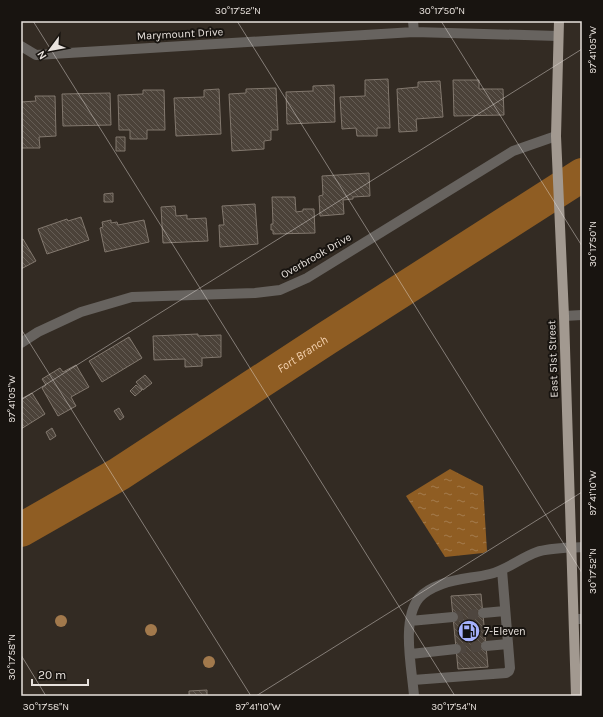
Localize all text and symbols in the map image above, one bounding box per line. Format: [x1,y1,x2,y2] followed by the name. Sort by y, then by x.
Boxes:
[215,5,261,17] text: 30°17'52"N
[419,5,465,17] text: 30°17'50"N
[136,25,224,43] street label: Marymount Drive
[587,26,599,74] text: 97°41'05"W
[30,30,70,70] north arrow
[34,48,50,62] text: N
[587,221,599,267] text: 30°17'50"N
[278,230,354,281] street label: Overbrook Drive
[545,320,561,398] street label: East 51st Street
[274,332,330,376] water label: Fort Branch
[6,375,18,423] text: 97°41'05"W
[587,470,599,516] text: 97°41'10"W
[587,548,599,594] text: 30°17'52"N
[456,618,482,644] fuel station icon: 7-Eleven
[484,625,526,638] place label: 7-Eleven
[6,634,18,680] text: 30°17'58"N
[32,661,88,687] scale bar
[38,668,66,682] text: 20 m
[23,701,69,713] text: 30°17'58"N
[235,701,281,713] text: 97°41'10"W
[431,701,477,713] text: 30°17'54"N

